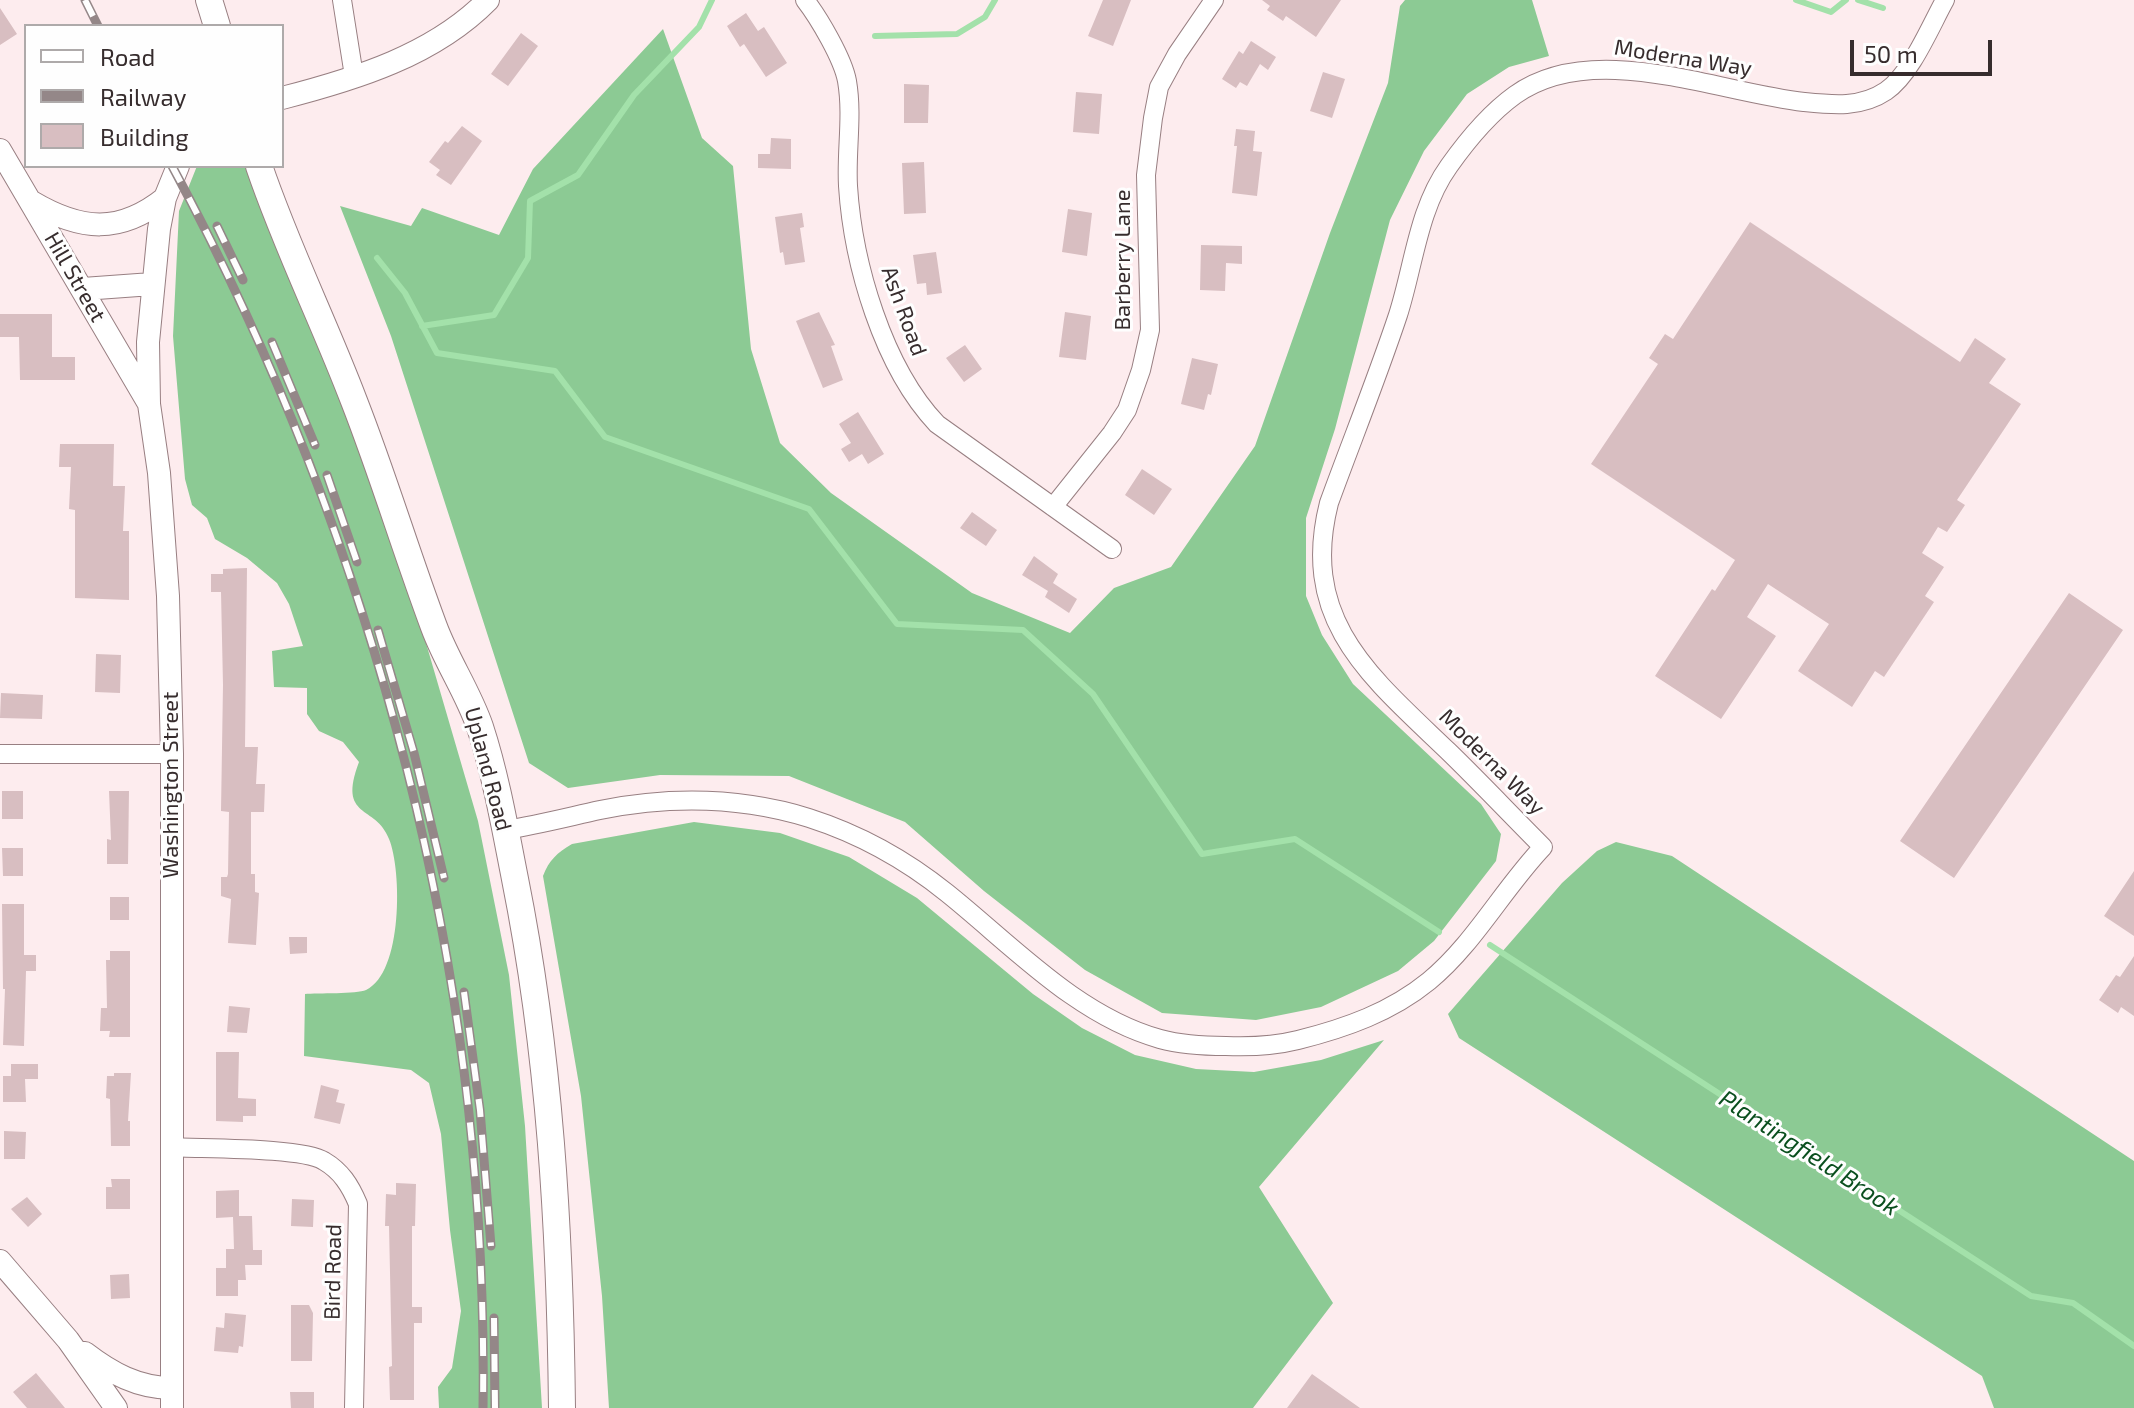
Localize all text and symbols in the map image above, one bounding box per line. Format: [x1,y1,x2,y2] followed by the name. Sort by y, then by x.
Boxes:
[24,24,284,168] legend
[1854,24,1996,74] scale bar
[1612,34,1754,82] street label: Moderna Way
[1864,39,1918,68] text: 50 m
[100,42,155,71] text: Road
[100,82,186,111] text: Railway
[100,122,189,151] text: Building
[1110,189,1136,331] street label: Barberry Lane
[39,227,111,327] street label: Hill Street
[876,263,932,359] street label: Ash Road
[158,692,184,878] street label: Washington Street
[1433,703,1551,821] street label: Moderna Way
[459,704,517,834] street label: Upland Road
[1714,1084,1904,1222] water label: Plantingfield Brook
[319,1224,347,1320] street label: Bird Road

